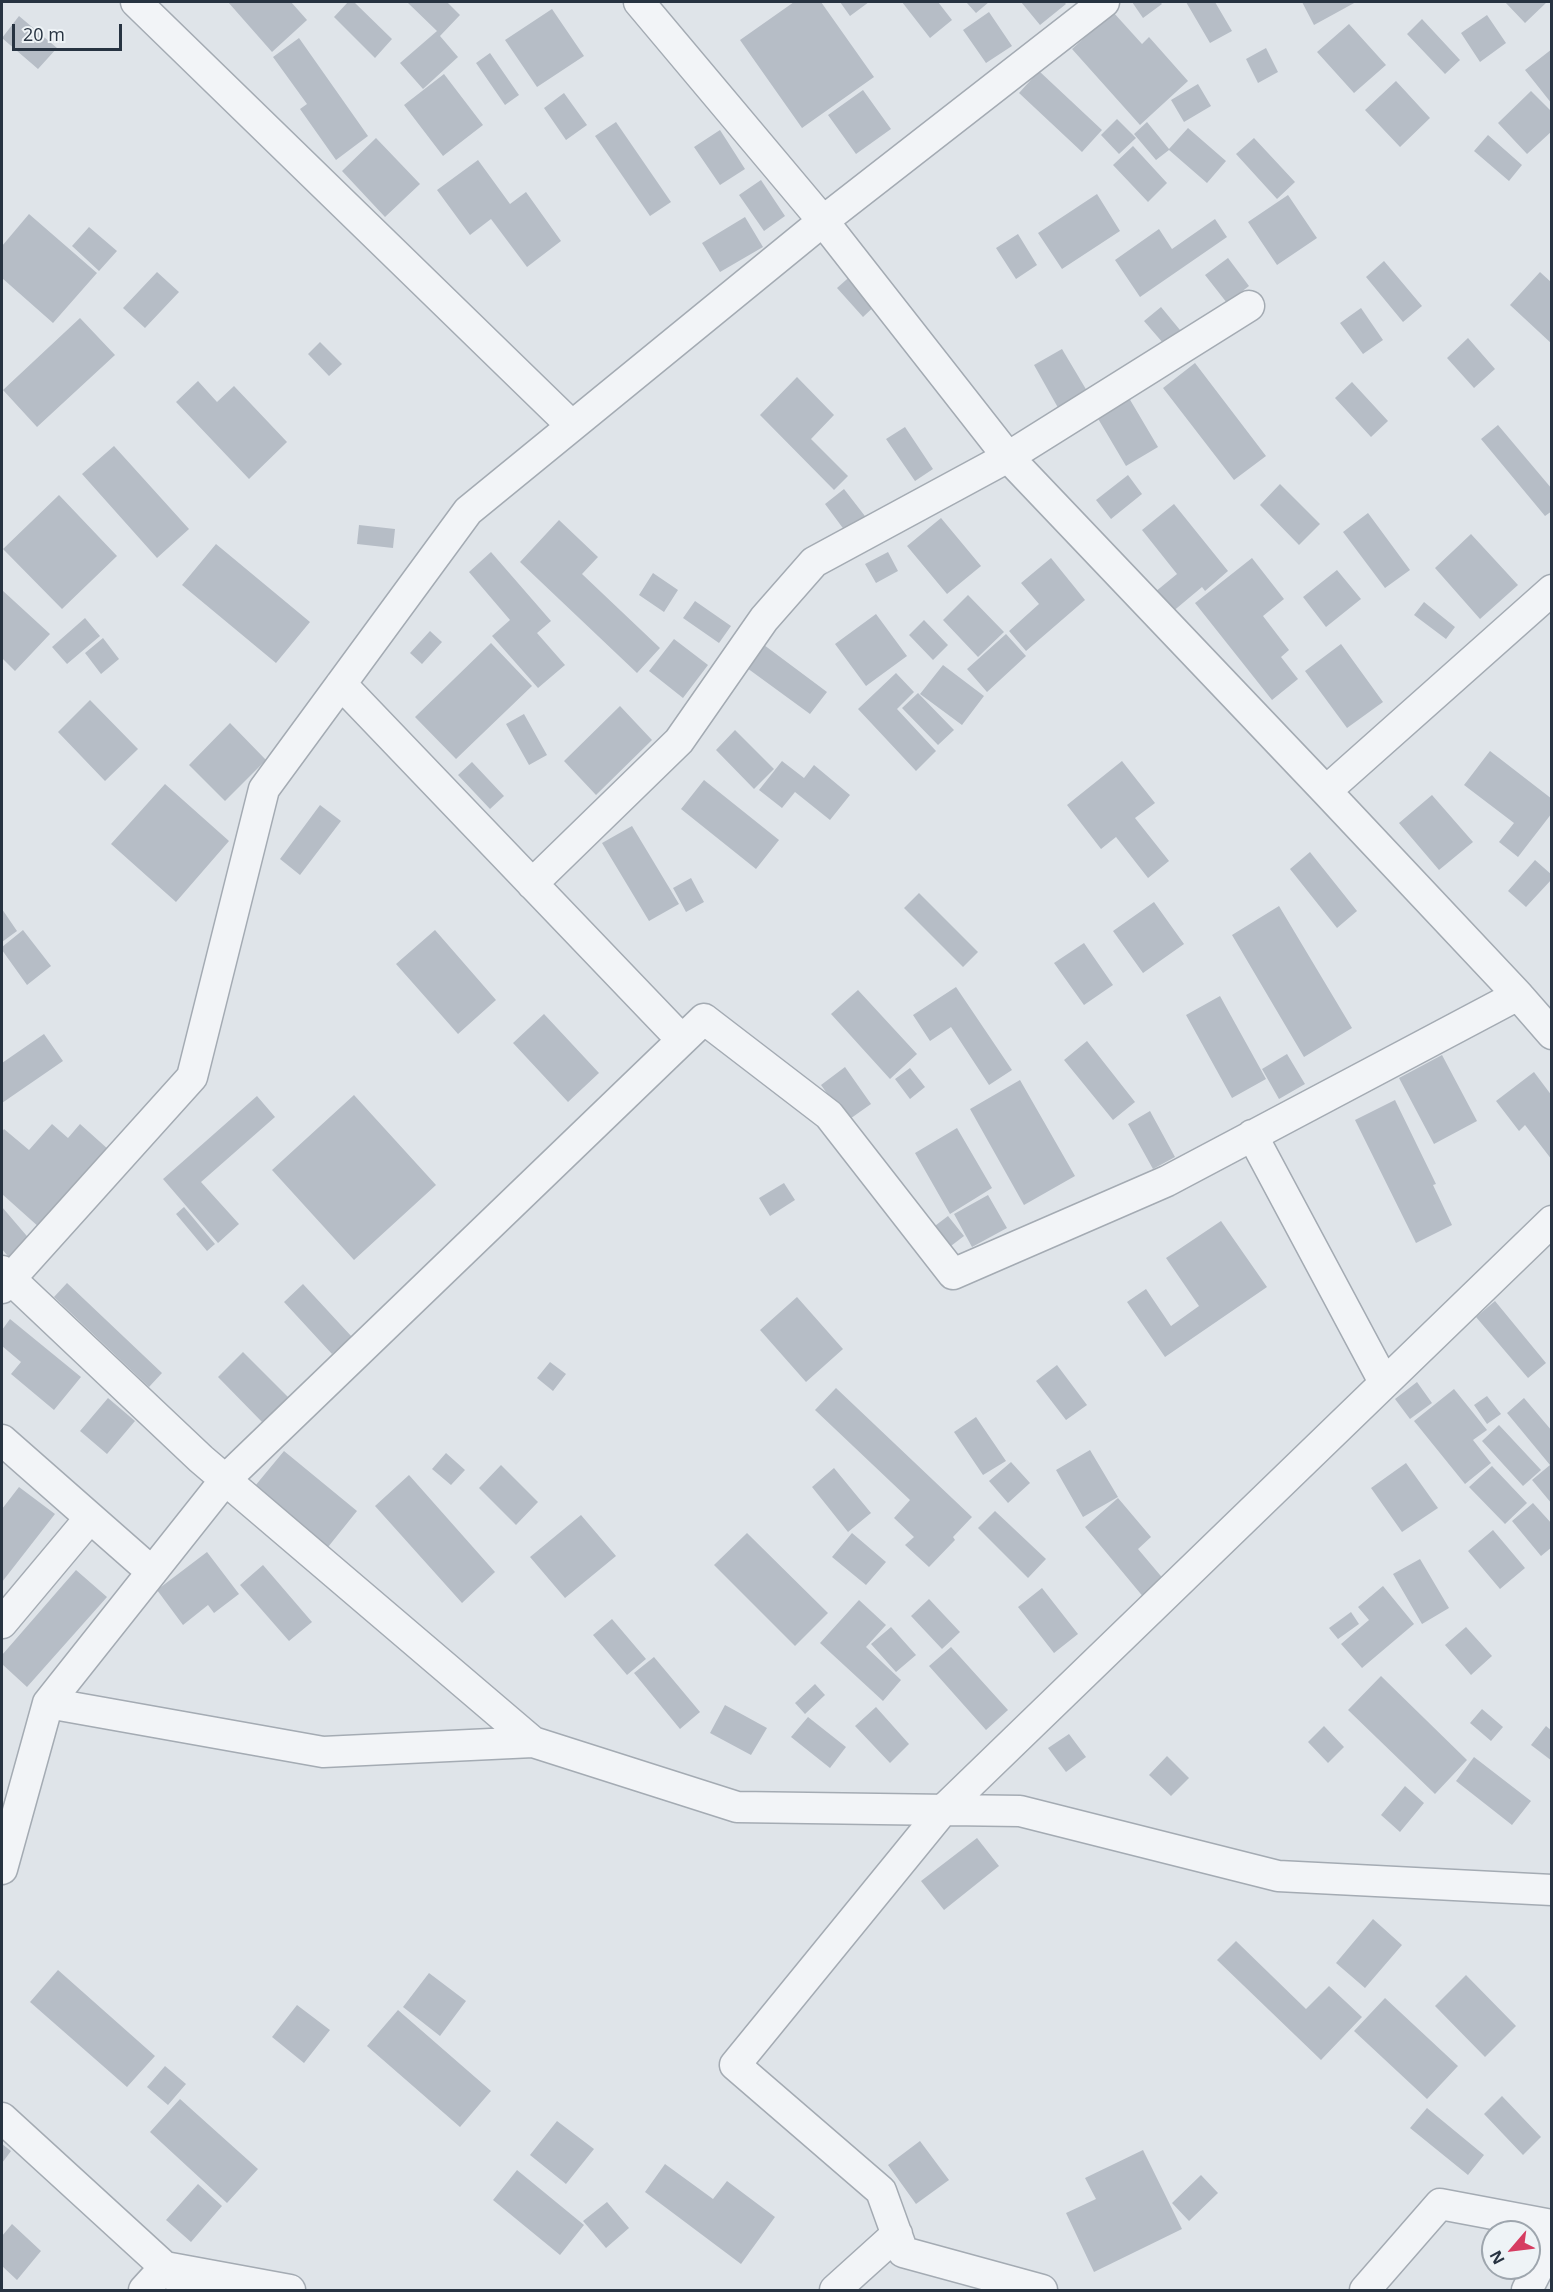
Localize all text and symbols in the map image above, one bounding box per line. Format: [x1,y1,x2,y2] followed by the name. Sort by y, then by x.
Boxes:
[15,12,124,50] scale bar
[23,22,65,46] text: 20 m
[1481,2220,1541,2280] north arrow
[1484,2247,1510,2268] text: N

